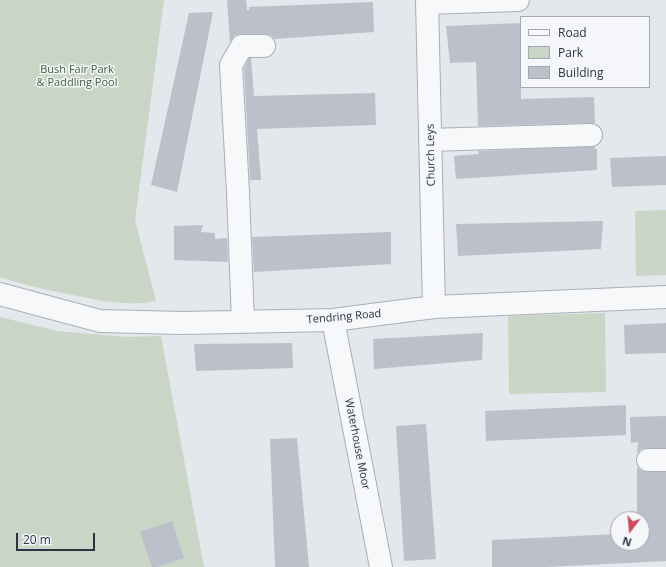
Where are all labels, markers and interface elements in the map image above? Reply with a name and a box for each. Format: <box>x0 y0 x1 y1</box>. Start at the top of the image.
legend <box>520 16 650 88</box>
text: Road <box>558 24 587 41</box>
text: Park <box>558 44 583 61</box>
park label: Bush Fair Park & Paddling Pool <box>37 63 117 89</box>
text: Building <box>558 64 603 81</box>
street label: Church Leys <box>424 124 438 186</box>
street label: Tendring Road <box>306 307 382 327</box>
street label: Waterhouse Moor <box>342 397 372 491</box>
north arrow <box>610 511 650 551</box>
scale bar <box>18 525 97 551</box>
text: 20 m <box>23 531 51 548</box>
text: N <box>620 534 633 551</box>

